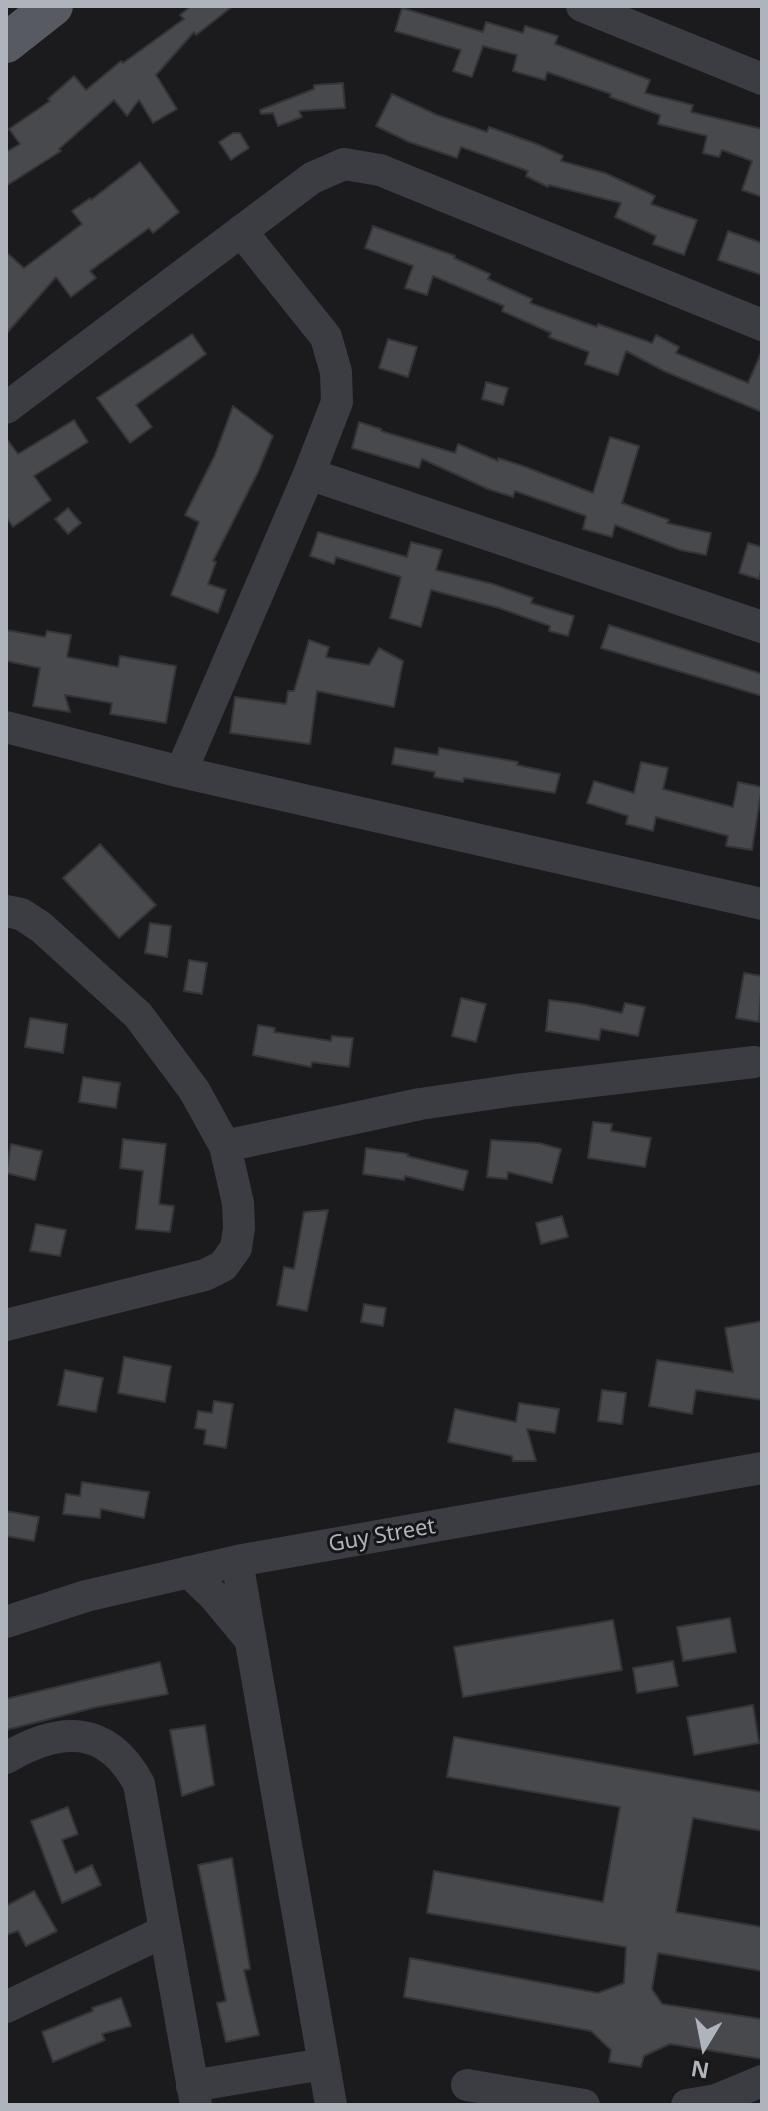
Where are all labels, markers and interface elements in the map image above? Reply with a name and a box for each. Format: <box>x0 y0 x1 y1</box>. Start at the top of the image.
street label: Guy Street <box>327 1514 437 1558</box>
north arrow <box>664 2007 744 2087</box>
text: N <box>688 2054 711 2087</box>

